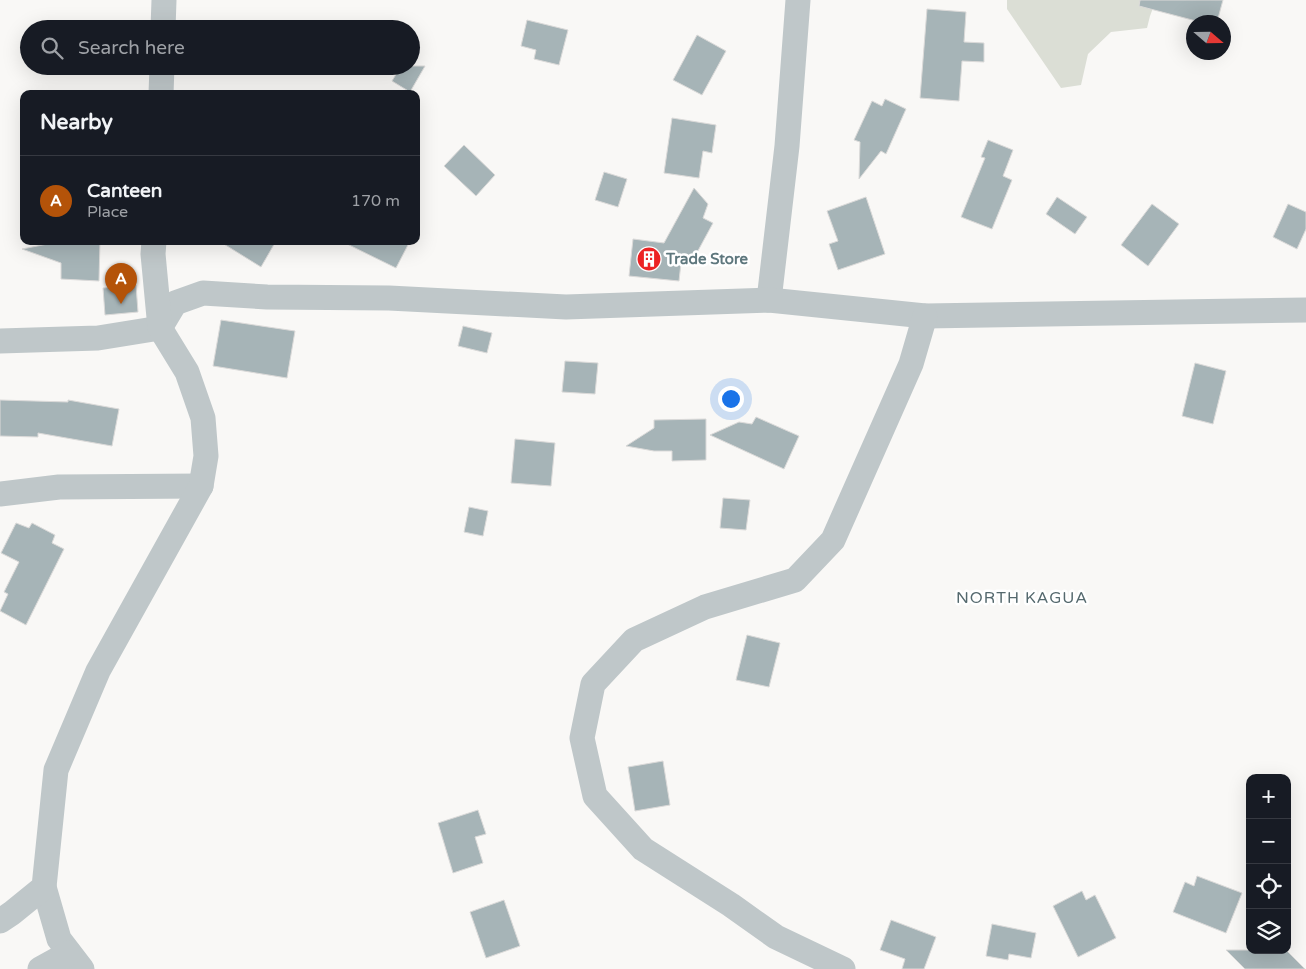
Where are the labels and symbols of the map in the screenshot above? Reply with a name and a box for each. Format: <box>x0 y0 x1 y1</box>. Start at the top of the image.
north arrow <box>1186 15 1231 60</box>
building icon: Trade Store <box>636 246 662 272</box>
place label: Trade Store <box>665 250 748 268</box>
pin: A <box>105 263 137 304</box>
your location <box>718 386 744 412</box>
district label: NORTH KAGUA <box>956 588 1088 608</box>

